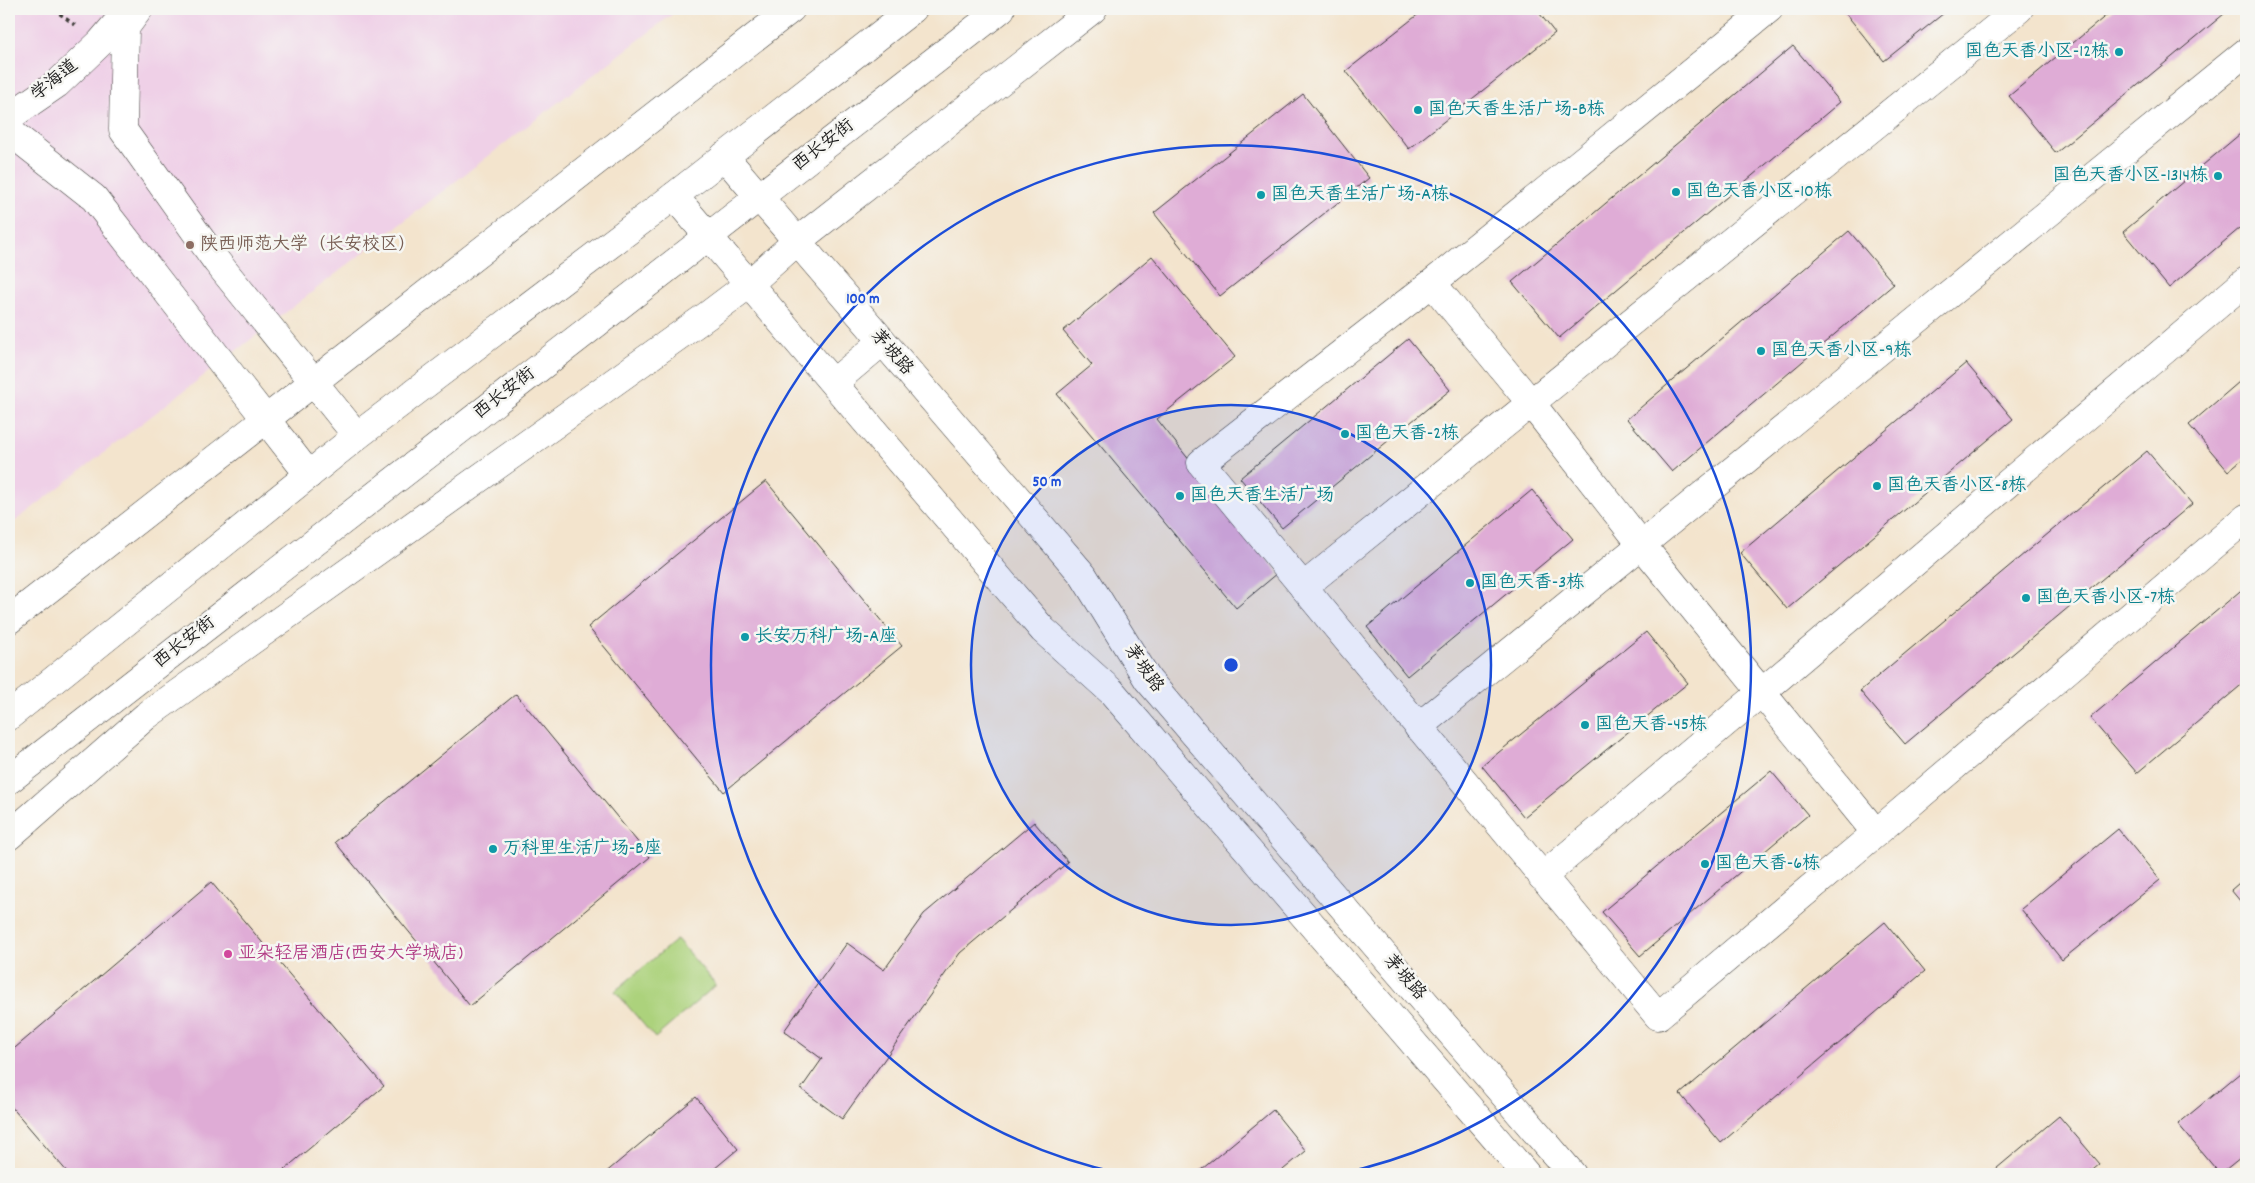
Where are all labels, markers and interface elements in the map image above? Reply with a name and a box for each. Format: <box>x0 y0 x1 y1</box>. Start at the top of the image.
place label: 国色天香小区-12栋 <box>1965 40 2109 65</box>
marker: 国色天香小区-12栋 <box>2113 46 2125 58</box>
street label: 学海道 <box>26 54 84 108</box>
place label: 国色天香生活广场-B栋 <box>1428 98 1605 123</box>
marker: 国色天香生活广场-B栋 <box>1412 104 1424 116</box>
street label: 西长安街 <box>788 114 860 178</box>
place label: 国色天香小区-1314栋 <box>2052 164 2208 189</box>
marker: 国色天香小区-1314栋 <box>2212 170 2224 182</box>
place label: 国色天香小区-10栋 <box>1686 180 1832 205</box>
place label: 国色天香生活广场-A栋 <box>1271 183 1449 208</box>
marker: 国色天香小区-10栋 <box>1670 186 1682 198</box>
marker: 国色天香生活广场-A栋 <box>1255 189 1267 201</box>
place label: 陕西师范大学（长安校区） <box>200 233 416 258</box>
marker: 陕西师范大学（长安校区） <box>184 239 196 251</box>
text: 100 m <box>846 289 880 311</box>
street label: 茅坡路 <box>864 324 918 382</box>
place label: 国色天香小区-9栋 <box>1771 339 1911 364</box>
marker: 国色天香小区-9栋 <box>1755 345 1767 357</box>
street label: 西长安街 <box>469 362 541 426</box>
place label: 国色天香-2栋 <box>1355 422 1459 447</box>
marker: 国色天香-2栋 <box>1339 428 1351 440</box>
text: 50 m <box>1033 472 1061 494</box>
place label: 国色天香小区-8栋 <box>1887 474 2026 499</box>
marker: 国色天香小区-8栋 <box>1871 480 1883 492</box>
place label: 国色天香生活广场 <box>1190 484 1334 509</box>
marker: 国色天香生活广场 <box>1174 490 1186 502</box>
place label: 国色天香-3栋 <box>1480 571 1584 596</box>
marker: 国色天香-3栋 <box>1464 577 1476 589</box>
place label: 国色天香小区-7栋 <box>2036 586 2175 611</box>
marker: 国色天香小区-7栋 <box>2020 592 2032 604</box>
street label: 西长安街 <box>149 611 221 675</box>
place label: 长安万科广场-A座 <box>755 625 897 650</box>
marker: 长安万科广场-A座 <box>739 631 751 643</box>
street label: 茅坡路 <box>1117 640 1169 698</box>
centre of rings <box>1222 656 1240 674</box>
place label: 国色天香-45栋 <box>1595 713 1707 738</box>
marker: 国色天香-45栋 <box>1579 719 1591 731</box>
place label: 万科里生活广场-B座 <box>503 837 662 862</box>
marker: 万科里生活广场-B座 <box>487 843 499 855</box>
place label: 国色天香-6栋 <box>1715 852 1820 877</box>
marker: 国色天香-6栋 <box>1699 858 1711 870</box>
place label: 亚朵轻居酒店(西安大学城店) <box>238 942 463 967</box>
marker: 亚朵轻居酒店(西安大学城店) <box>222 948 234 960</box>
street label: 茅坡路 <box>1377 949 1431 1007</box>

